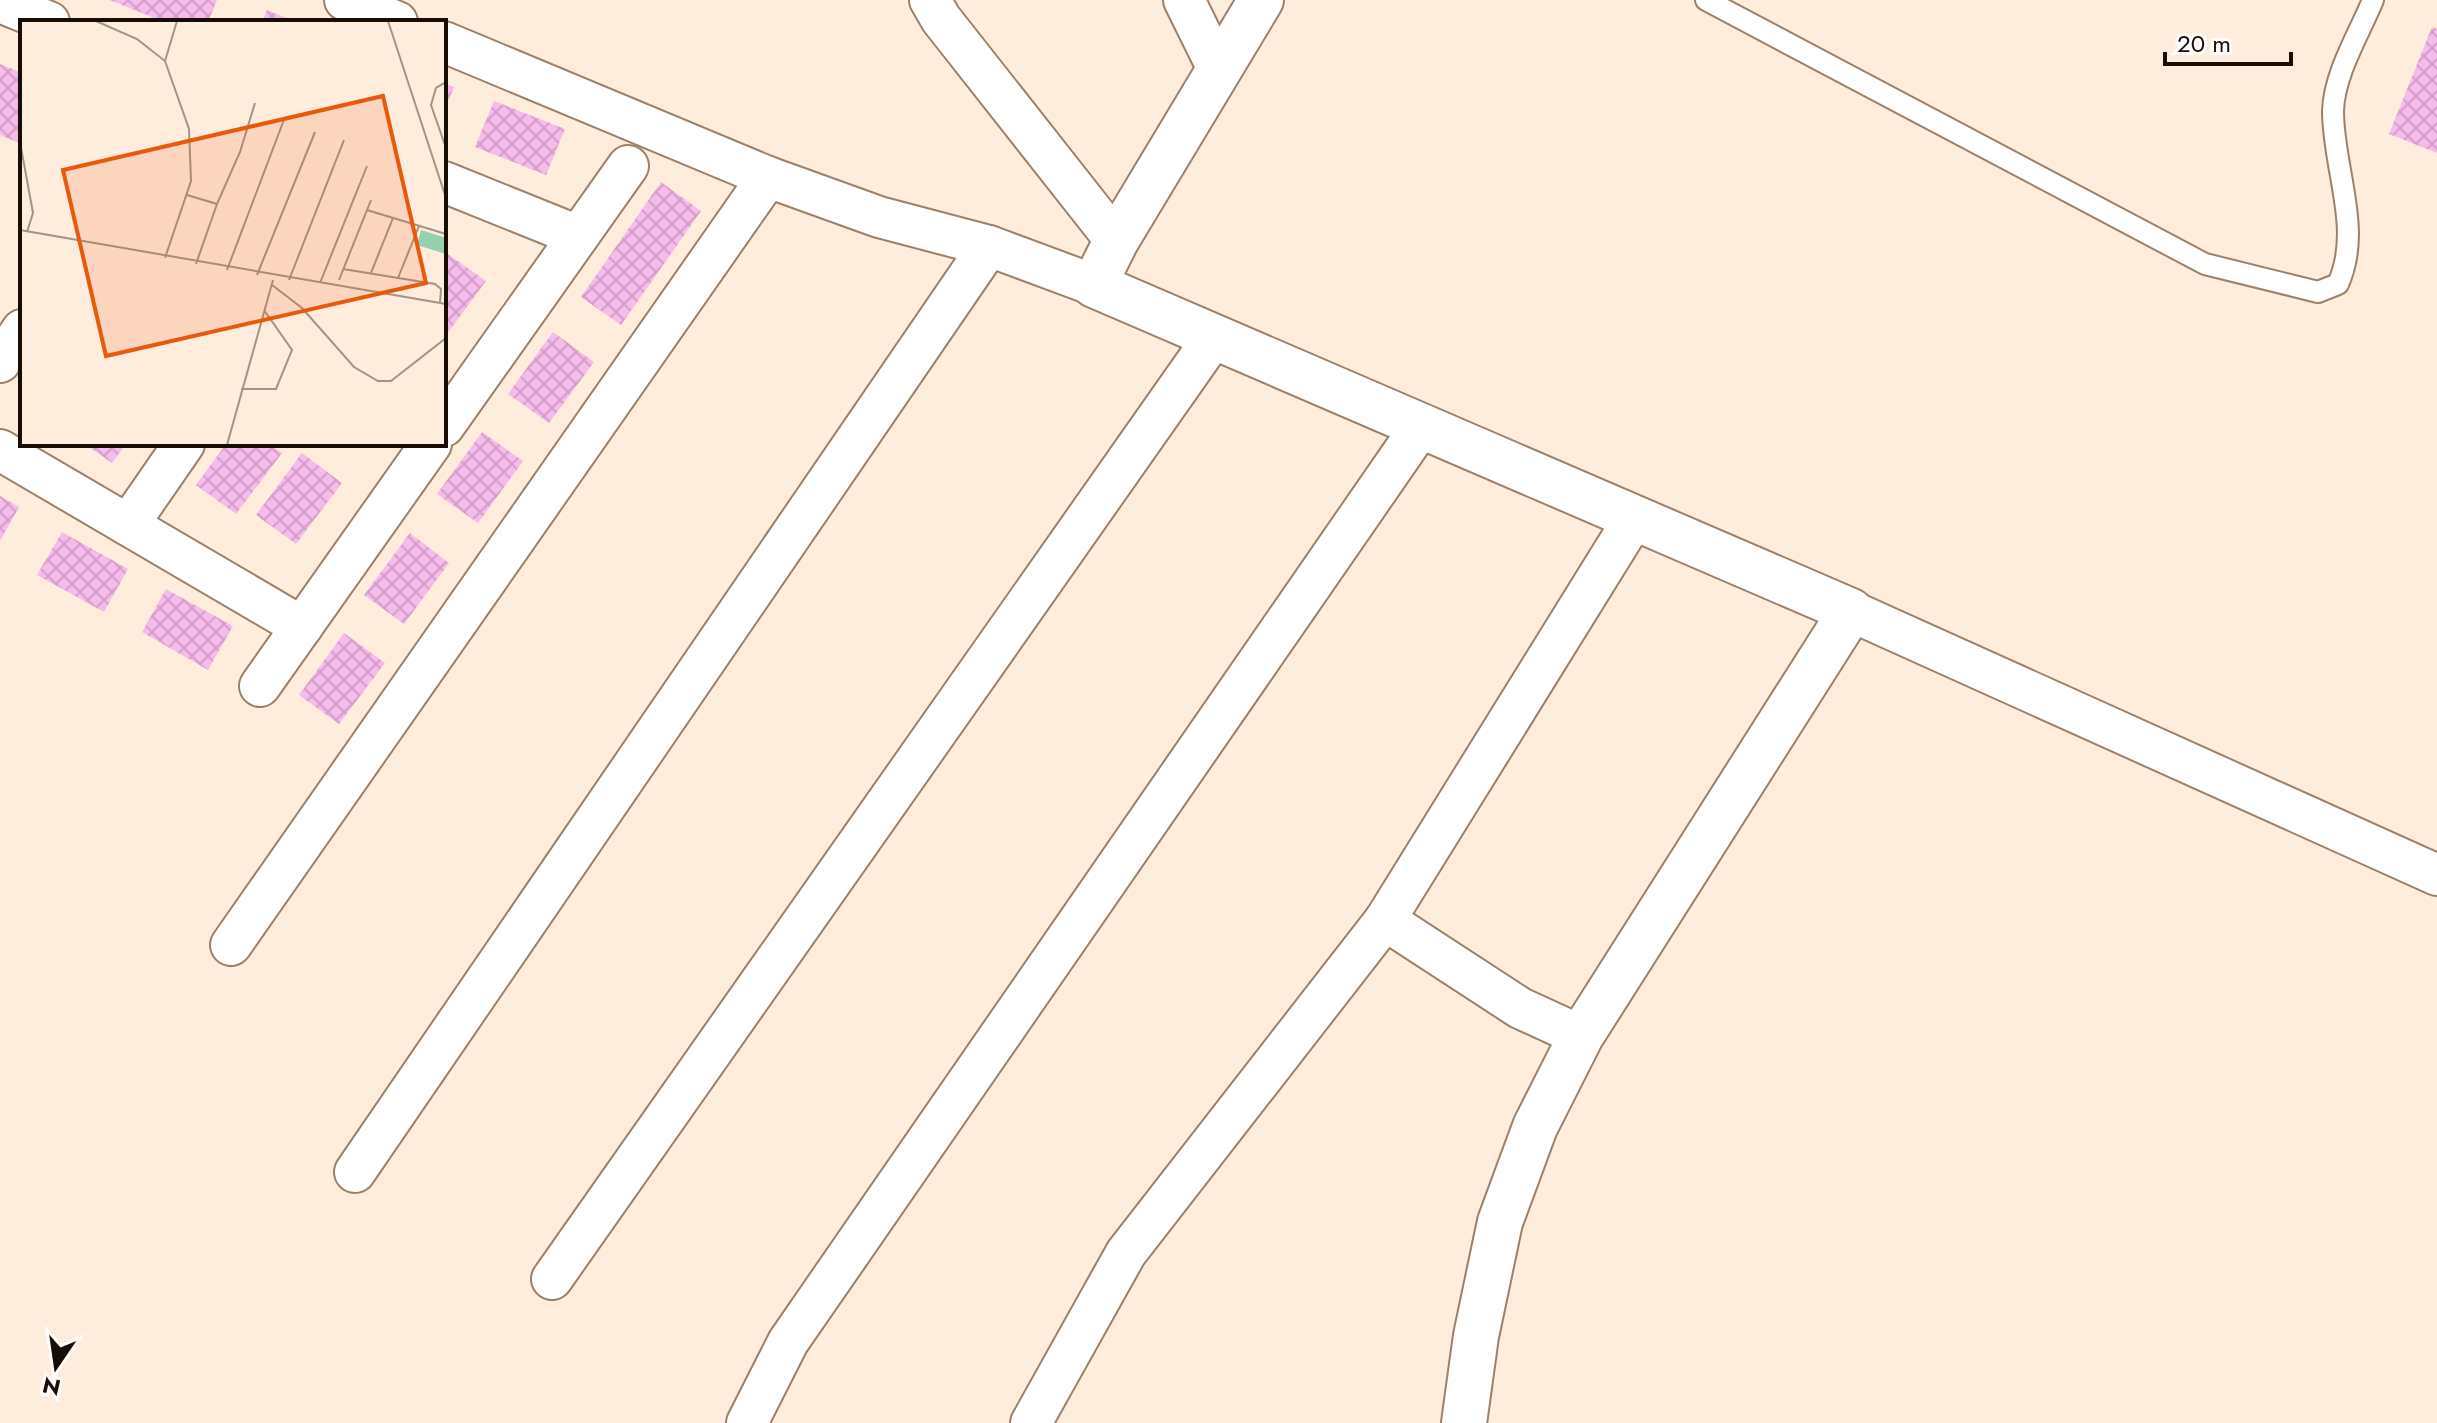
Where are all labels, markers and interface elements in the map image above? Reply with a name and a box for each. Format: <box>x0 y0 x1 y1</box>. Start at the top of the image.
scale bar <box>2165 16 2291 66</box>
inset map <box>20 20 446 446</box>
text: 20 m <box>2177 26 2231 61</box>
north arrow <box>16 1327 96 1407</box>
text: N <box>39 1369 64 1404</box>

